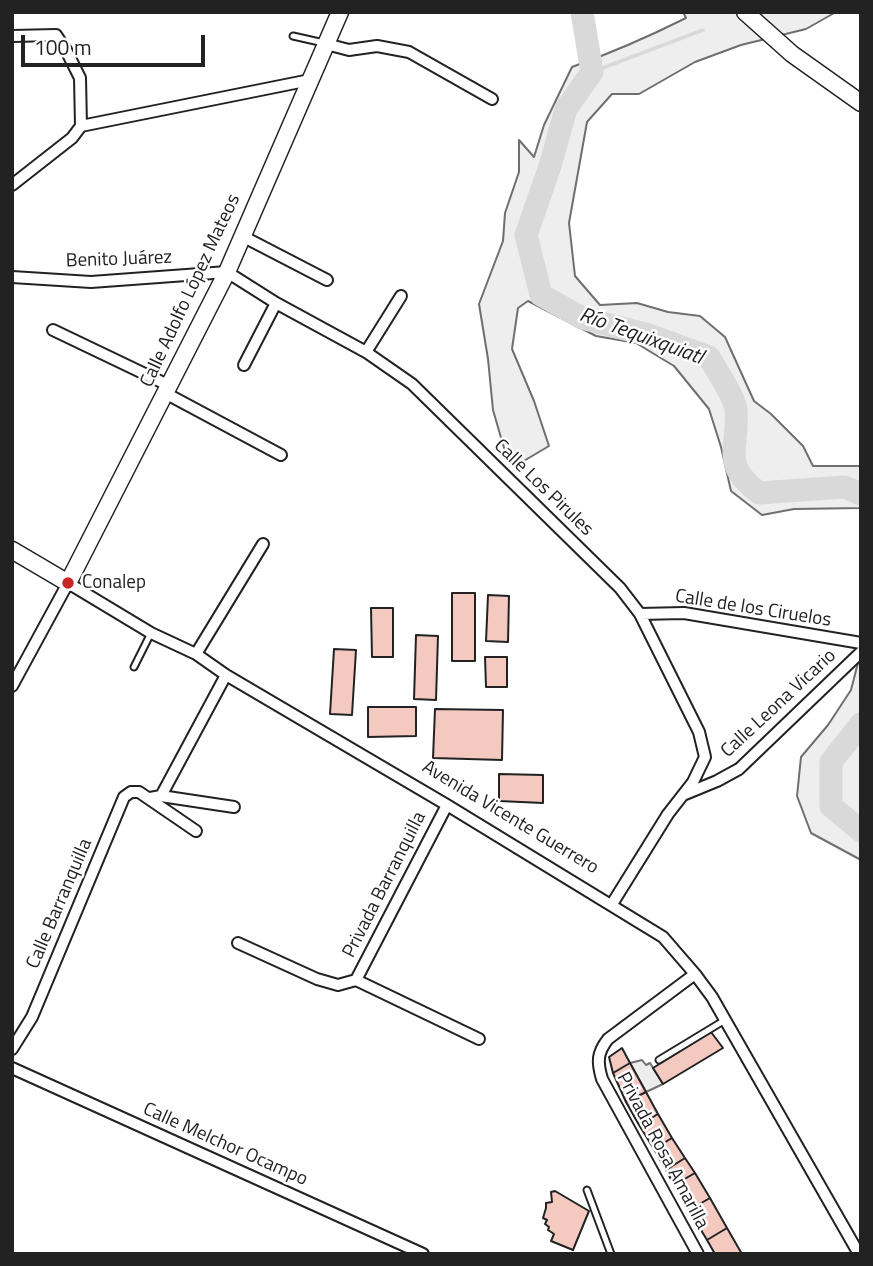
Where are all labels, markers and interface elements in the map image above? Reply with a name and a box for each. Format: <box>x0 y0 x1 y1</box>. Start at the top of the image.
scale bar <box>24 21 208 65</box>
text: 100 m <box>34 31 91 63</box>
street label: Calle Adolfo López Mateos <box>136 191 246 391</box>
street label: Benito Juárez <box>66 247 172 273</box>
water label: Río Tequixquiatl <box>576 303 706 371</box>
street label: Calle Los Pirules <box>489 435 597 541</box>
place label: Conalep <box>82 572 146 594</box>
marker: Conalep <box>60 575 76 591</box>
street label: Calle de los Ciruelos <box>673 585 833 633</box>
street label: Calle Leona Vicario <box>717 645 841 763</box>
street label: Avenida Vicente Guerrero <box>418 756 602 880</box>
street label: Privada Barranquilla <box>338 808 432 962</box>
street label: Calle Barranquilla <box>22 836 98 972</box>
street label: Privada Rosa Amarilla <box>611 1069 713 1233</box>
street label: Calle Melchor Ocampo <box>139 1098 311 1192</box>

